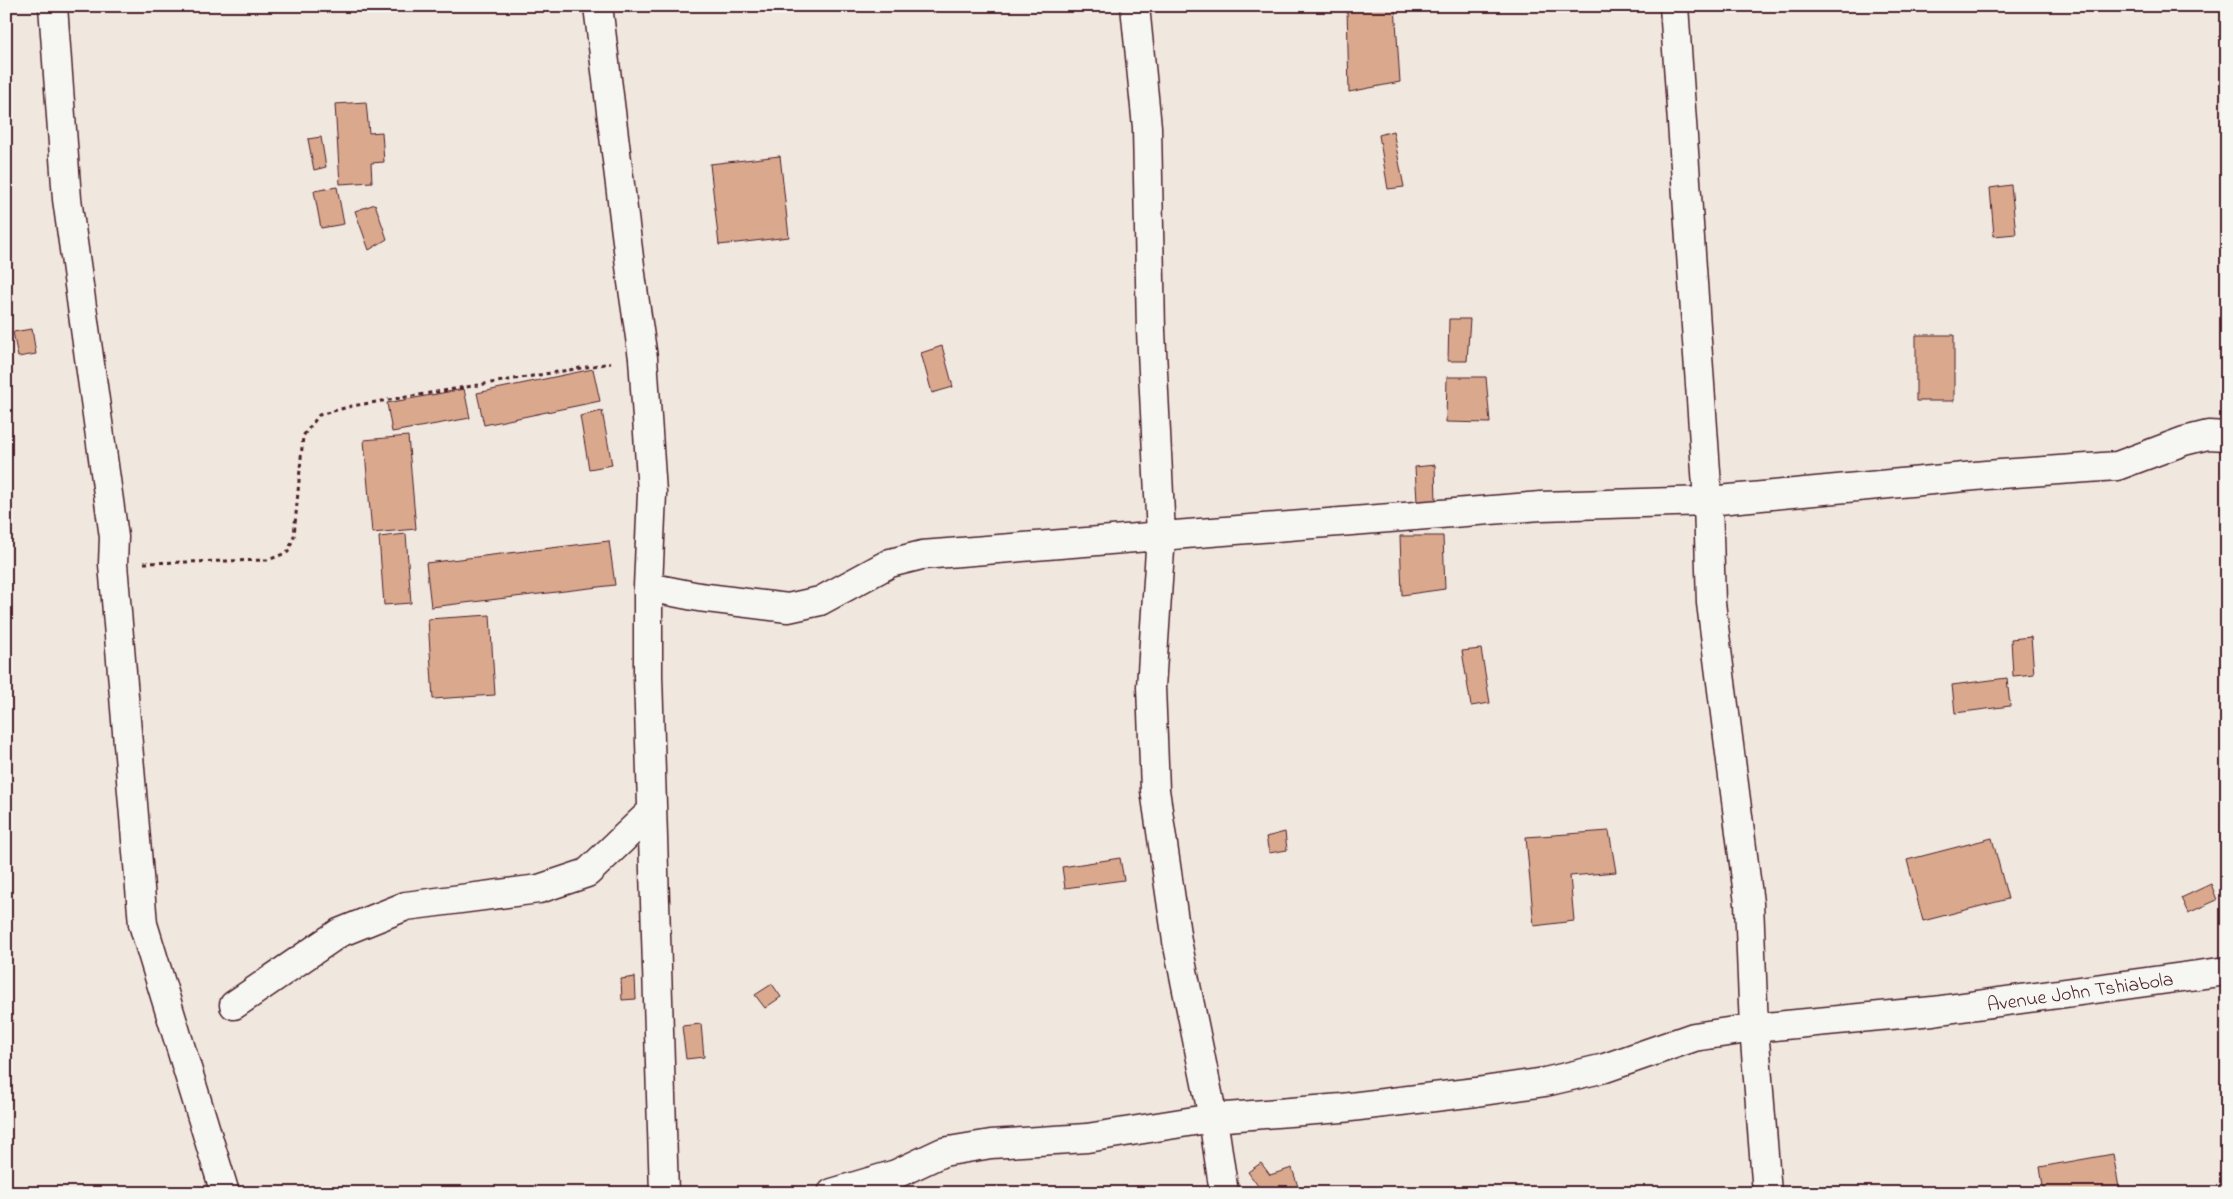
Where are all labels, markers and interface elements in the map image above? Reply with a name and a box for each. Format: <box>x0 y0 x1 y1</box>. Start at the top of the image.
street label: Avenue John Tshiabola <box>1985 966 2175 1021</box>

